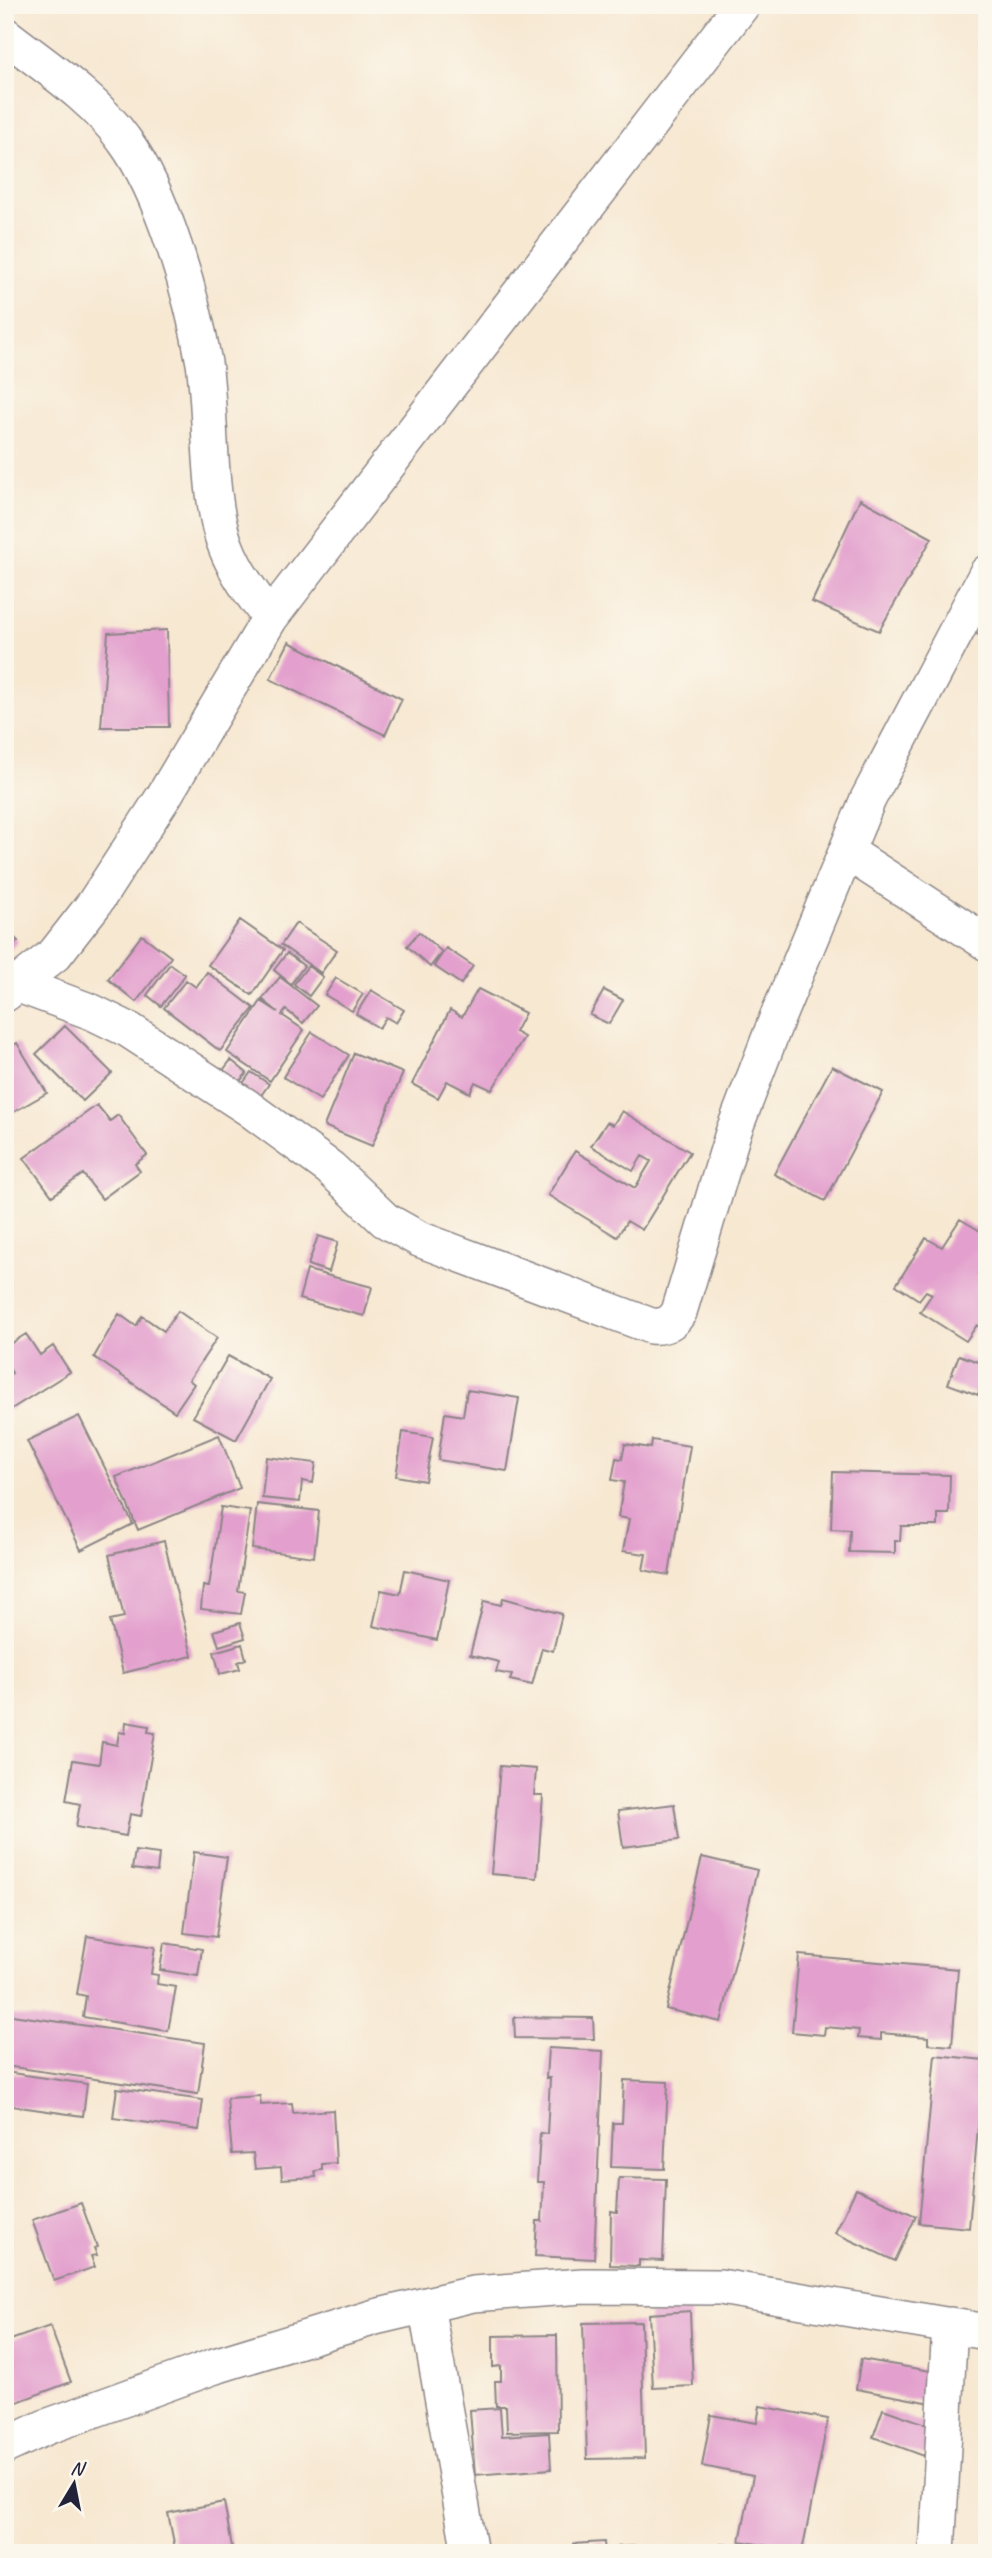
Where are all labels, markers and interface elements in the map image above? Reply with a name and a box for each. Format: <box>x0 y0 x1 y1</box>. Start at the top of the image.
north arrow <box>38 2450 108 2520</box>
text: N <box>69 2455 88 2482</box>

